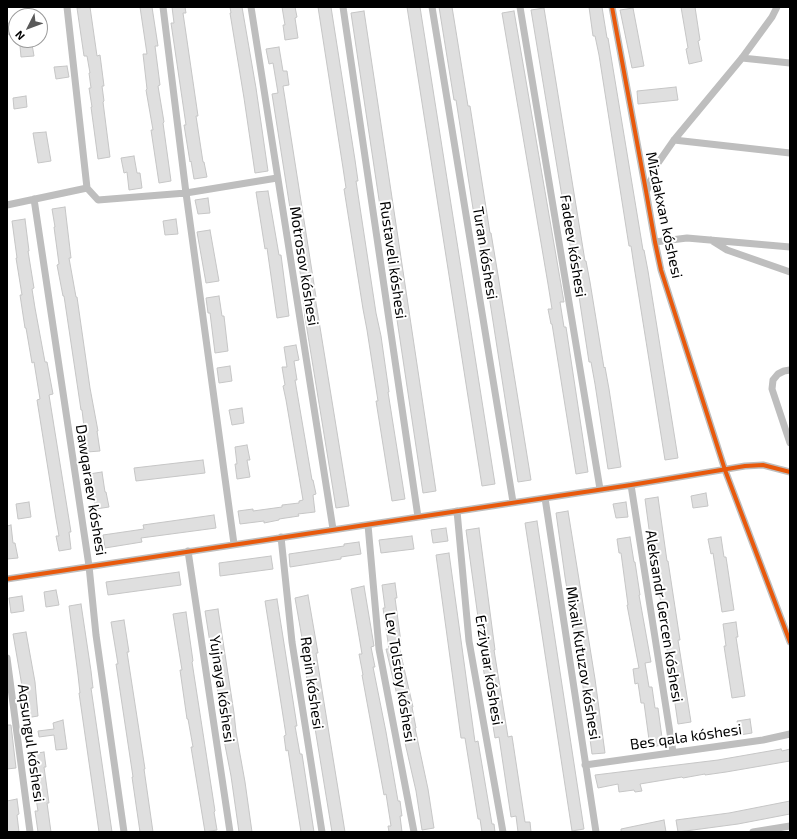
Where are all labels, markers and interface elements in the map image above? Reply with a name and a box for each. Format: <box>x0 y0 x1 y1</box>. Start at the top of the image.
north arrow <box>8 8 48 48</box>
text: N <box>12 28 27 43</box>
street label: Mizdakxan kóshesi <box>642 150 686 280</box>
street label: Fadeev kóshesi <box>556 193 590 299</box>
street label: Rustaveli kóshesi <box>376 200 410 320</box>
street label: Motrosov kóshesi <box>286 205 322 327</box>
street label: Turan kóshesi <box>469 205 501 301</box>
street label: Dawqaraev kóshesi <box>72 423 110 557</box>
street label: Aleksandr Gercen kóshesi <box>641 529 687 703</box>
street label: Mixail Kutuzov kóshesi <box>562 585 604 741</box>
street label: Lev Tolstoy kóshesi <box>381 611 419 743</box>
street label: Erziyuar kóshesi <box>471 614 507 726</box>
street label: Yujnaya kóshesi <box>206 634 238 744</box>
street label: Repin kóshesi <box>297 636 327 730</box>
street label: Aqsungul kóshesi <box>14 683 48 803</box>
street label: Bes qala kóshesi <box>629 720 743 754</box>

